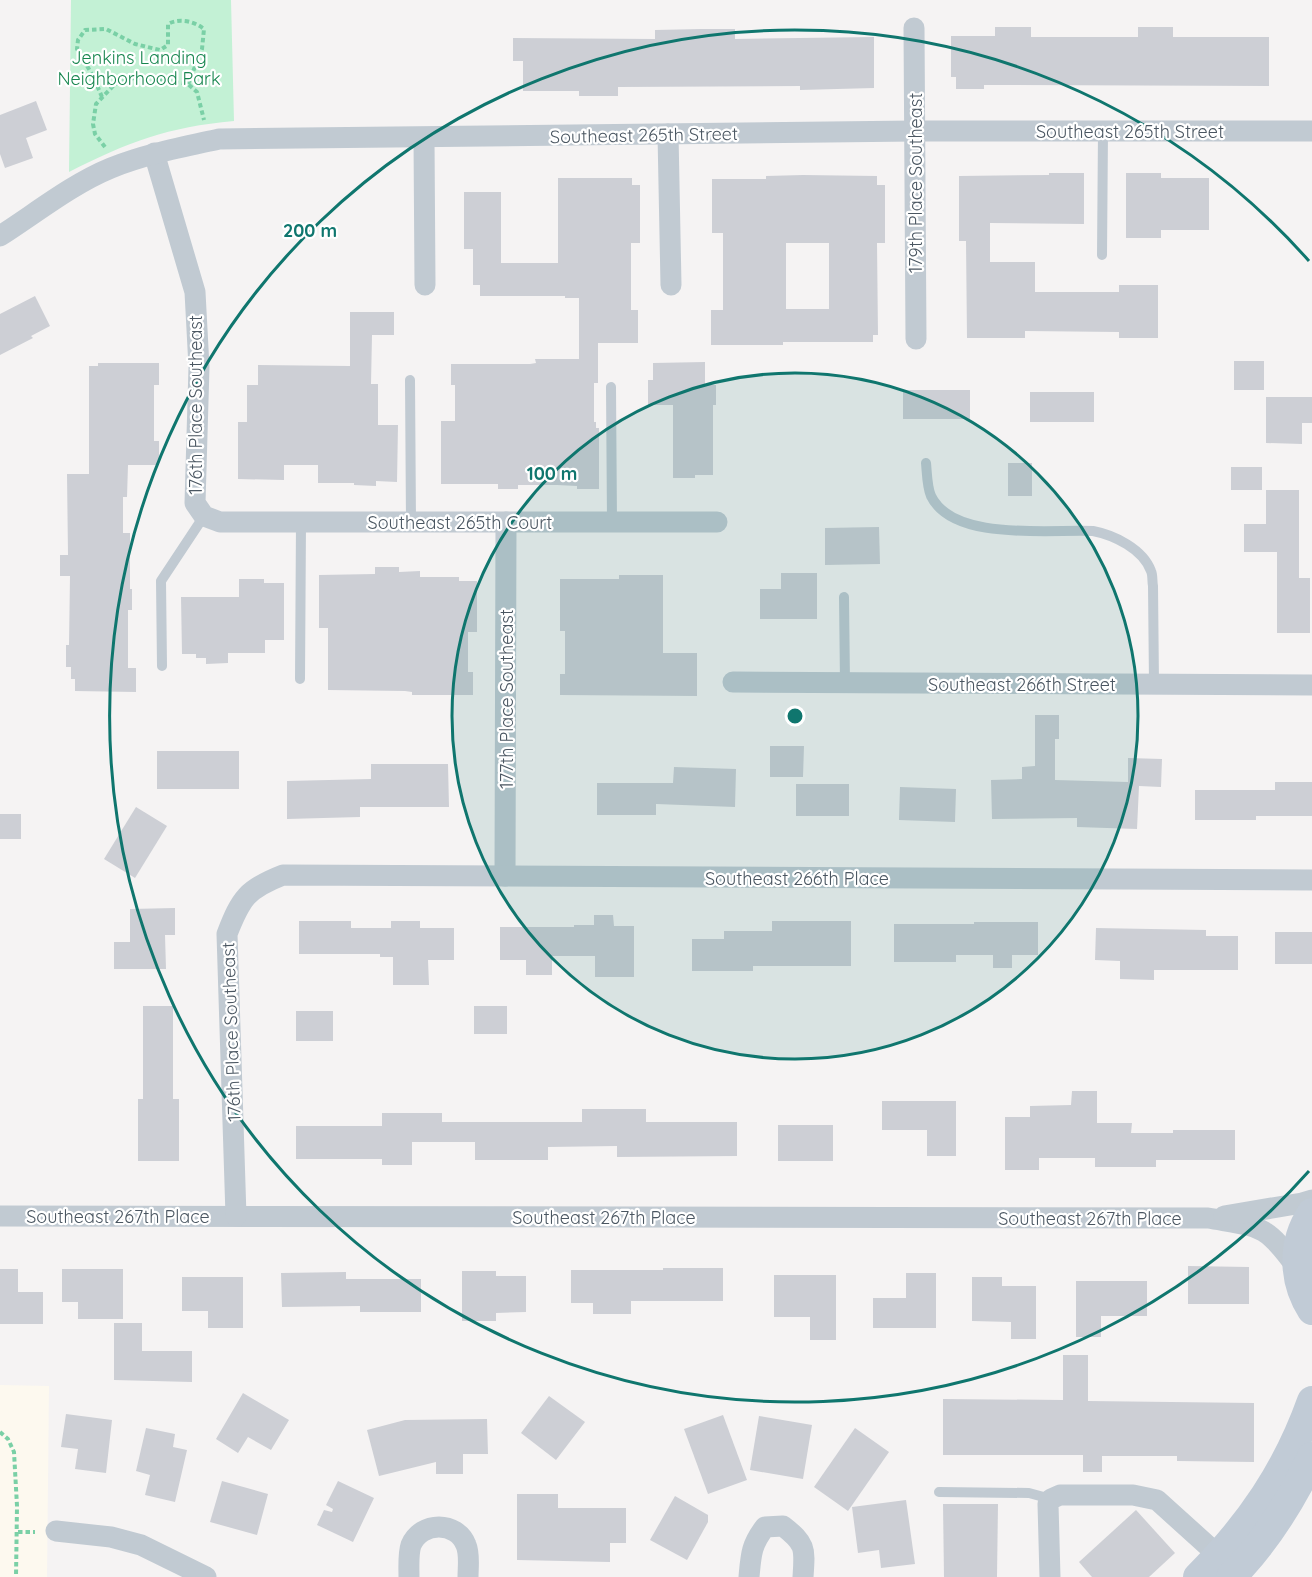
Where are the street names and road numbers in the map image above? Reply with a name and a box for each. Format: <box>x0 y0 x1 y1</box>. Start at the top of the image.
street label: 179th Place Southeast <box>904 93 927 273</box>
street label: Southeast 265th Street <box>1036 120 1224 143</box>
street label: Southeast 265th Street <box>550 122 738 148</box>
street label: 176th Place Southeast <box>184 315 207 495</box>
street label: Southeast 265th Court <box>368 511 552 534</box>
street label: 177th Place Southeast <box>495 609 518 789</box>
street label: Southeast 266th Street <box>928 673 1116 696</box>
street label: Southeast 266th Place <box>705 867 889 890</box>
street label: 176th Place Southeast <box>216 942 246 1122</box>
street label: Southeast 267th Place <box>26 1205 210 1228</box>
street label: Southeast 267th Place <box>512 1206 696 1229</box>
street label: Southeast 267th Place <box>998 1207 1182 1230</box>

